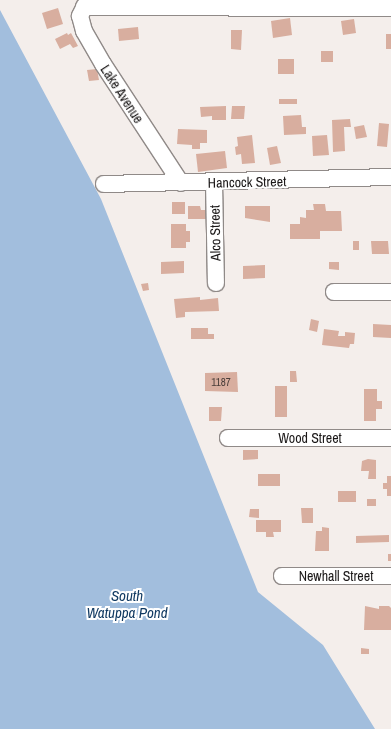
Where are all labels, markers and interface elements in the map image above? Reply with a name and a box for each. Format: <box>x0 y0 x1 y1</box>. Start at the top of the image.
street label: Lake Avenue <box>97 61 147 127</box>
street label: Hancock Street <box>208 173 286 191</box>
street label: Alco Street <box>206 205 224 261</box>
house number: 1187 <box>211 375 231 389</box>
street label: Wood Street <box>278 430 342 446</box>
street label: Newhall Street <box>299 568 373 584</box>
water label: South Watuppa Pond <box>86 586 168 621</box>

